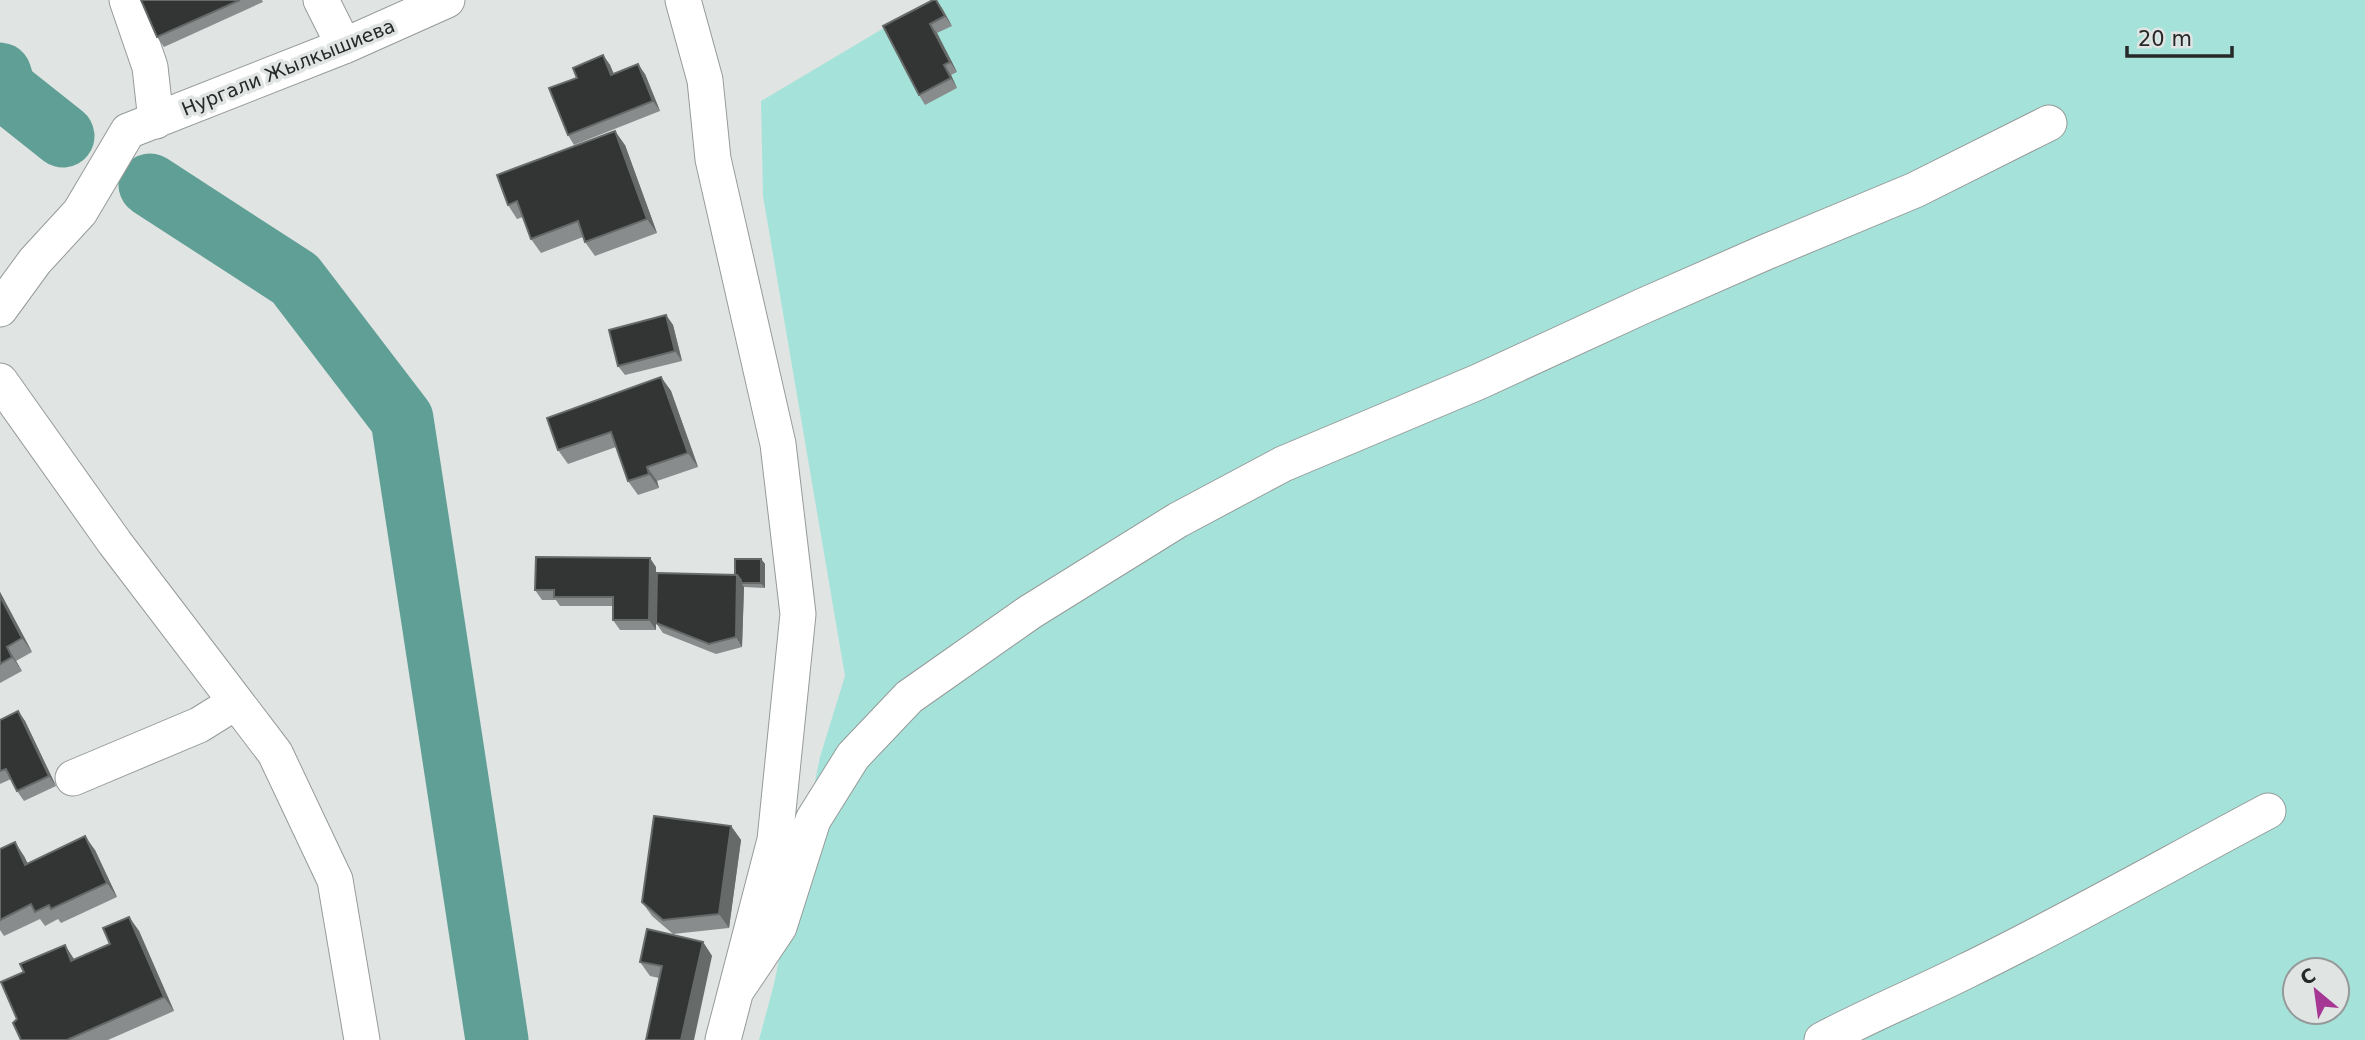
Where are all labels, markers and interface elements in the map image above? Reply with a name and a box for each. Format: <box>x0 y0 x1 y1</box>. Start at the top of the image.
street label: Нургали Жылкышиева <box>178 14 398 120</box>
scale bar <box>2127 14 2232 58</box>
text: 20 m <box>2138 27 2192 51</box>
north arrow <box>2281 956 2351 1026</box>
text: С <box>2296 963 2319 989</box>

